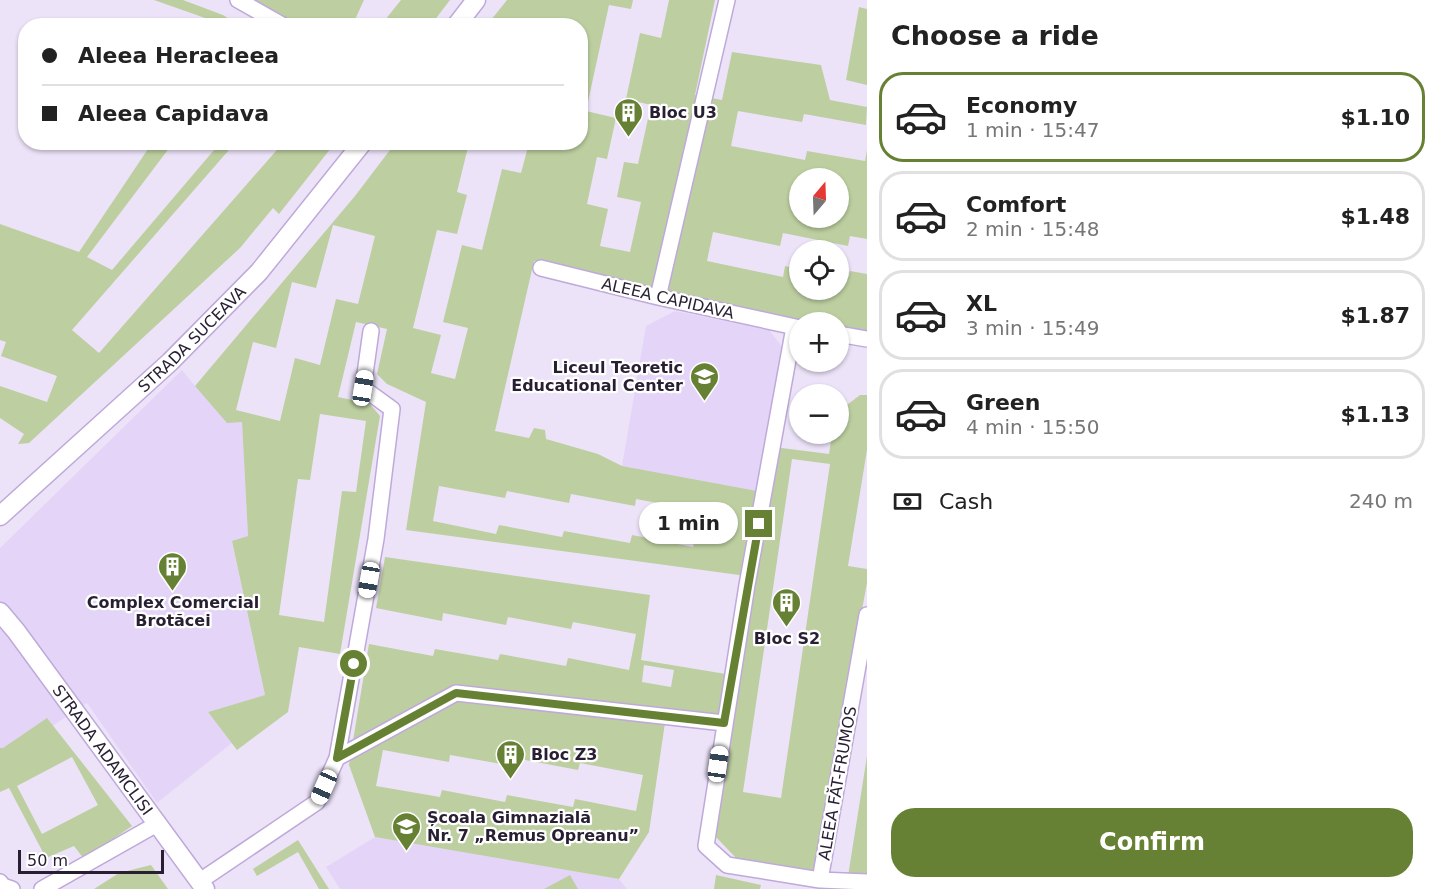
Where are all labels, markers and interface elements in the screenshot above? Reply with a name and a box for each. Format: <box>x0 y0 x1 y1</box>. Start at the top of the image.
text: Choose a ride <box>891 20 1099 51</box>
text: Aleea Heracleea <box>78 43 279 68</box>
icon: car <box>894 90 948 144</box>
text: Economy <box>966 93 1077 118</box>
building icon: Bloc U3 <box>612 96 644 138</box>
text: Aleea Capidava <box>78 101 269 126</box>
place label: Bloc U3 <box>649 103 717 122</box>
text: $1.10 <box>1340 105 1410 130</box>
text: 1 min · 15:47 <box>966 118 1100 142</box>
north arrow <box>789 168 849 228</box>
map controls <box>789 168 849 444</box>
icon: car <box>894 189 948 243</box>
text: Comfort <box>966 192 1066 217</box>
text: $1.48 <box>1340 204 1410 229</box>
text: 2 min · 15:48 <box>966 217 1100 241</box>
button: locate <box>789 240 849 300</box>
street label: ALEEA CAPIDAVA <box>600 274 736 323</box>
street label: STRADA SUCEAVA <box>134 282 250 396</box>
icon: car <box>894 288 948 342</box>
text: XL <box>966 291 997 316</box>
text: $1.87 <box>1340 303 1410 328</box>
button: + <box>789 312 849 372</box>
text: 3 min · 15:49 <box>966 316 1100 340</box>
place label: Liceul Teoretic Educational Center <box>511 358 683 395</box>
school or university icon: Liceul Teoretic Educational Center <box>688 360 720 402</box>
car <box>351 369 375 407</box>
button: − <box>789 384 849 444</box>
icon: car <box>894 387 948 441</box>
text: Green <box>966 390 1040 415</box>
text: $1.13 <box>1340 402 1410 427</box>
text: 4 min · 15:50 <box>966 415 1100 439</box>
icon: cash <box>891 485 924 518</box>
text: Cash <box>939 489 993 514</box>
text: 240 m <box>1349 489 1413 513</box>
callout: 1 min <box>639 503 738 545</box>
route end <box>745 510 772 537</box>
text: 1 min <box>657 511 720 535</box>
building icon: Complex Comercial Brotăcei <box>157 550 189 592</box>
car <box>357 561 381 599</box>
building icon: Bloc S2 <box>771 586 803 628</box>
place label: Complex Comercial Brotăcei <box>87 593 259 630</box>
place label: Bloc S2 <box>754 629 820 648</box>
route start <box>340 650 367 677</box>
street label: STRADA ADAMCLISI <box>49 681 157 819</box>
street label: ALEEA FĂT-FRUMOS <box>815 705 860 862</box>
building icon: Bloc Z3 <box>494 738 526 780</box>
place label: Bloc Z3 <box>531 745 597 764</box>
car <box>707 745 729 783</box>
car <box>308 767 340 807</box>
place label: Școala Gimnazială Nr. 7 „Remus Opreanu” <box>427 808 639 845</box>
button: Confirm <box>891 808 1413 877</box>
school or university icon: Școala Gimnazială Nr. 7 „Remus Opreanu” <box>390 810 422 852</box>
scale bar <box>18 847 164 874</box>
text: 50 m <box>27 851 68 870</box>

